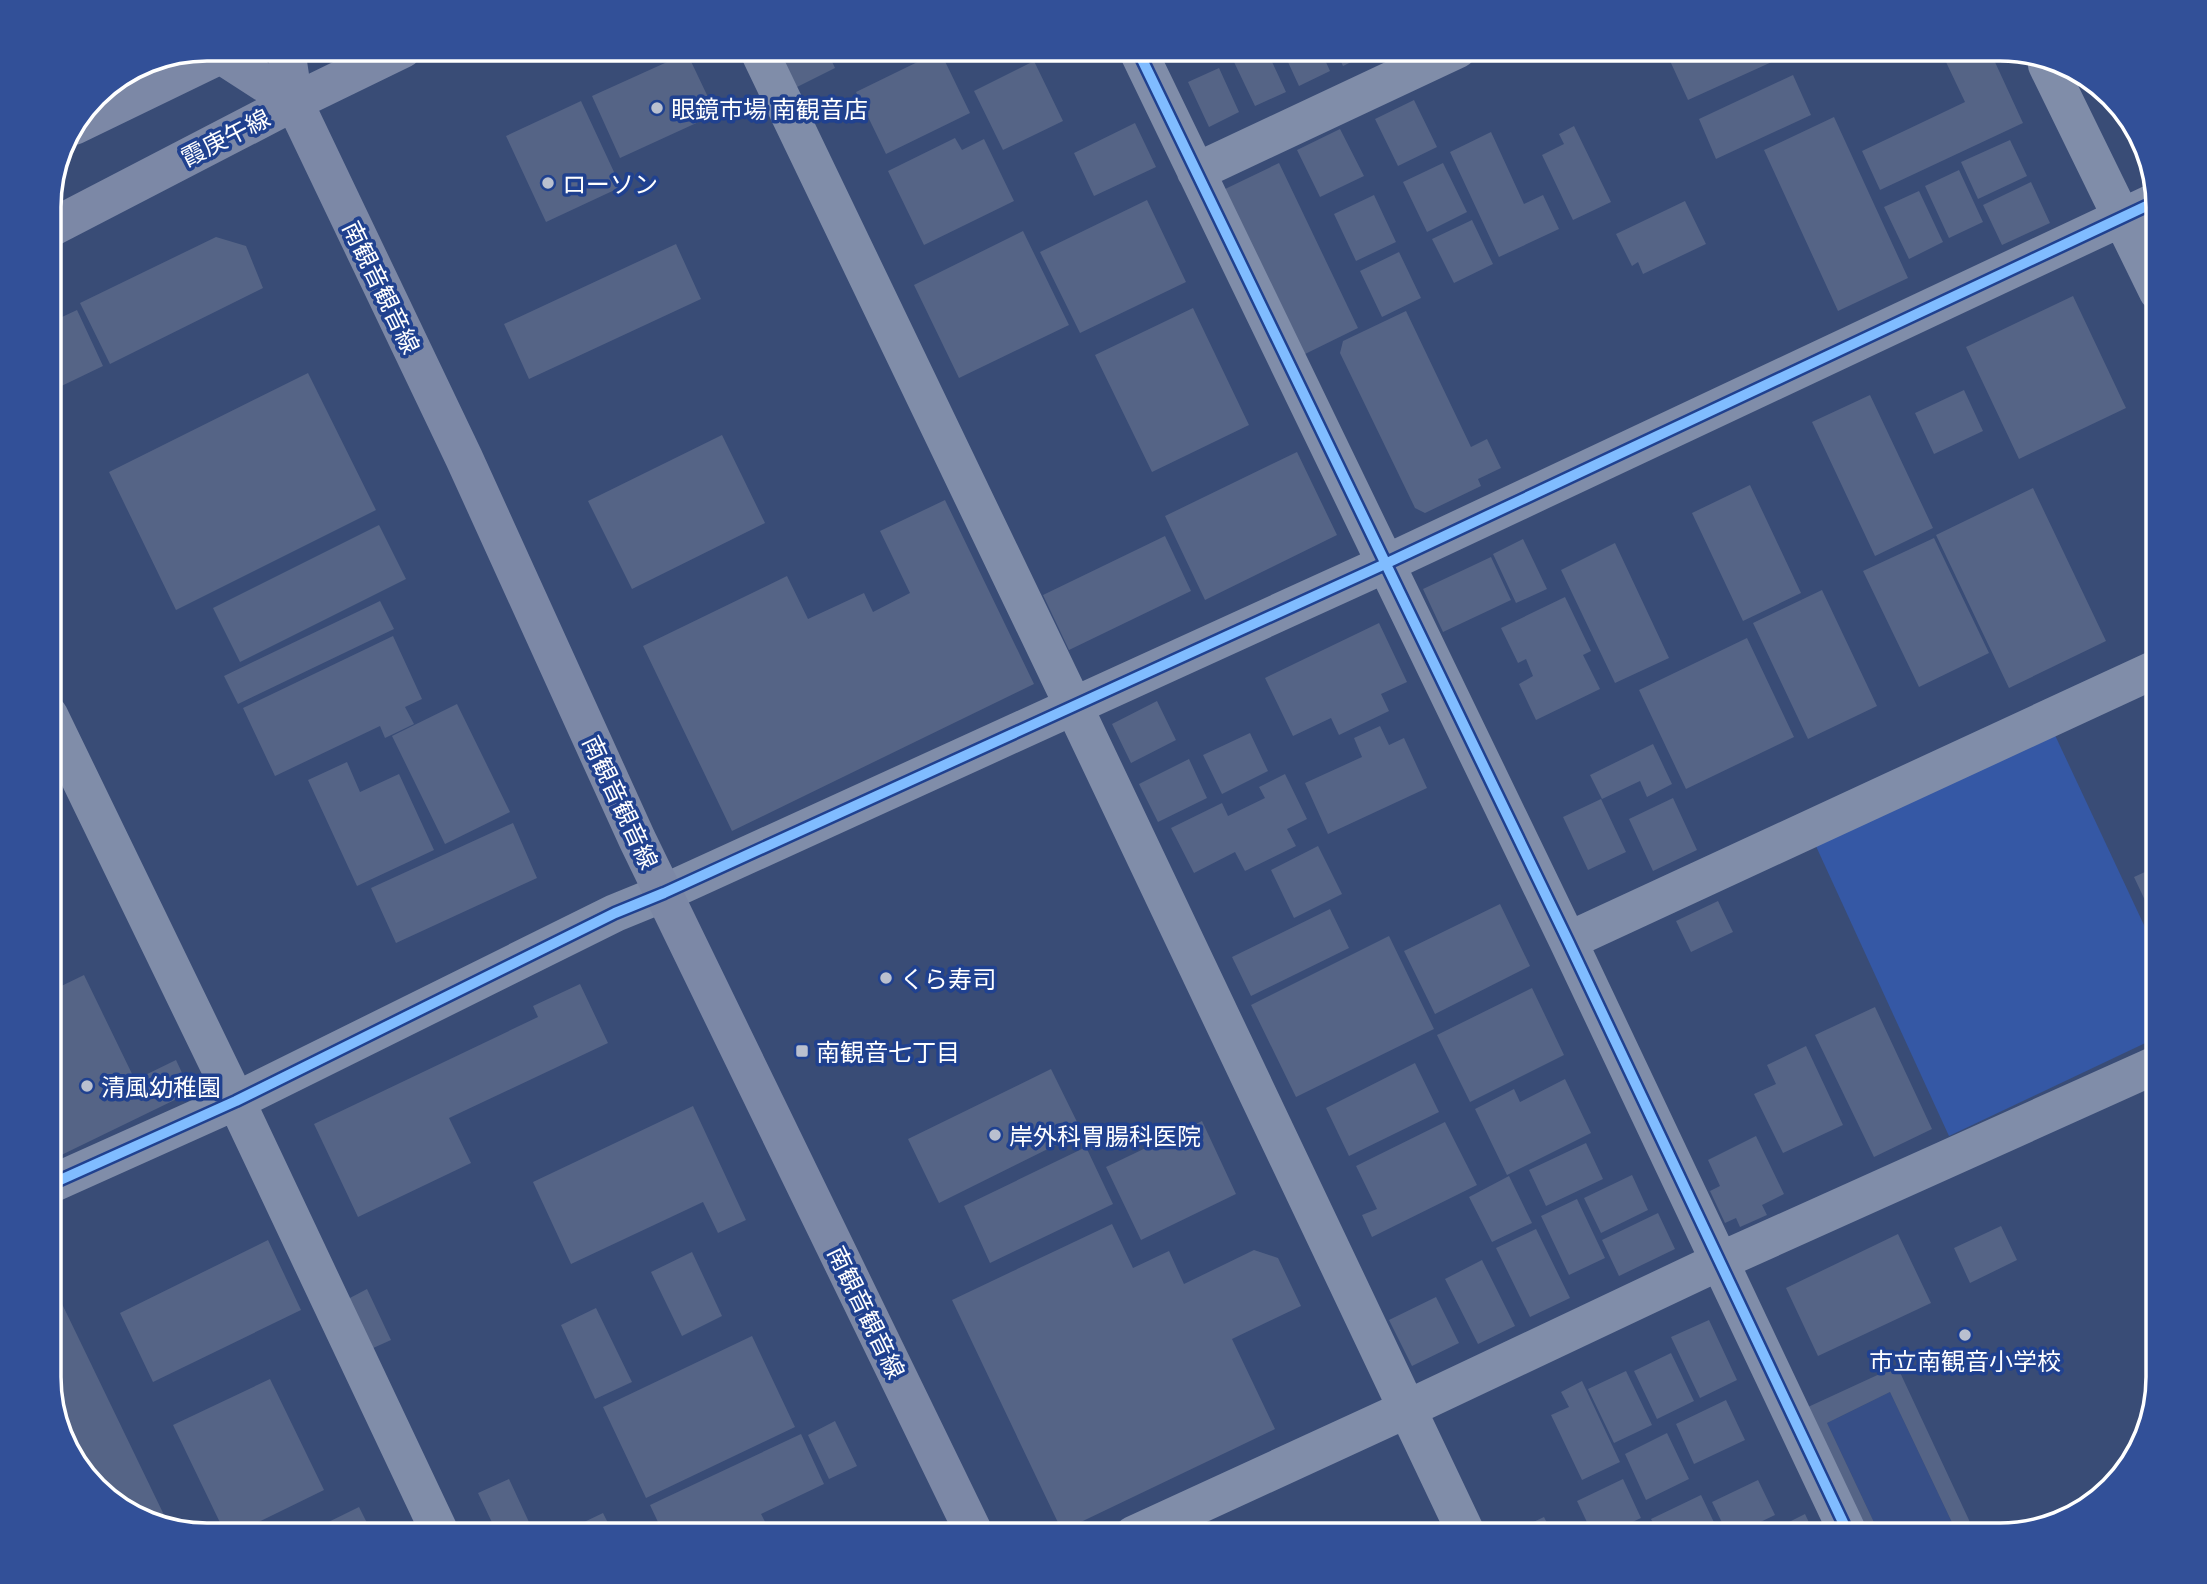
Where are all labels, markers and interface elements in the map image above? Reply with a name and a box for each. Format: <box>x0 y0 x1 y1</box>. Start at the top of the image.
place label: 眼鏡市場 南観音店 <box>671 92 868 125</box>
marker: 眼鏡市場 南観音店 <box>649 100 665 116</box>
street label: 霞庚午線 <box>175 101 275 173</box>
place label: ローソン <box>562 167 658 200</box>
marker: ローソン <box>540 175 556 191</box>
street label: 南観音観音線 <box>336 215 428 359</box>
street label: 南観音観音線 <box>576 730 666 874</box>
place label: くら寿司 <box>900 962 996 995</box>
marker: くら寿司 <box>878 970 894 986</box>
place label: 南観音七丁目 <box>816 1035 960 1068</box>
marker: 南観音七丁目 <box>794 1043 810 1059</box>
place label: 清風幼稚園 <box>101 1070 221 1103</box>
marker: 清風幼稚園 <box>79 1078 95 1094</box>
place label: 岸外科胃腸科医院 <box>1009 1119 1201 1152</box>
marker: 岸外科胃腸科医院 <box>987 1127 1003 1143</box>
street label: 南観音観音線 <box>821 1240 913 1384</box>
marker: 市立南観音小学校 <box>1957 1327 1973 1343</box>
place label: 市立南観音小学校 <box>1869 1344 2061 1377</box>

